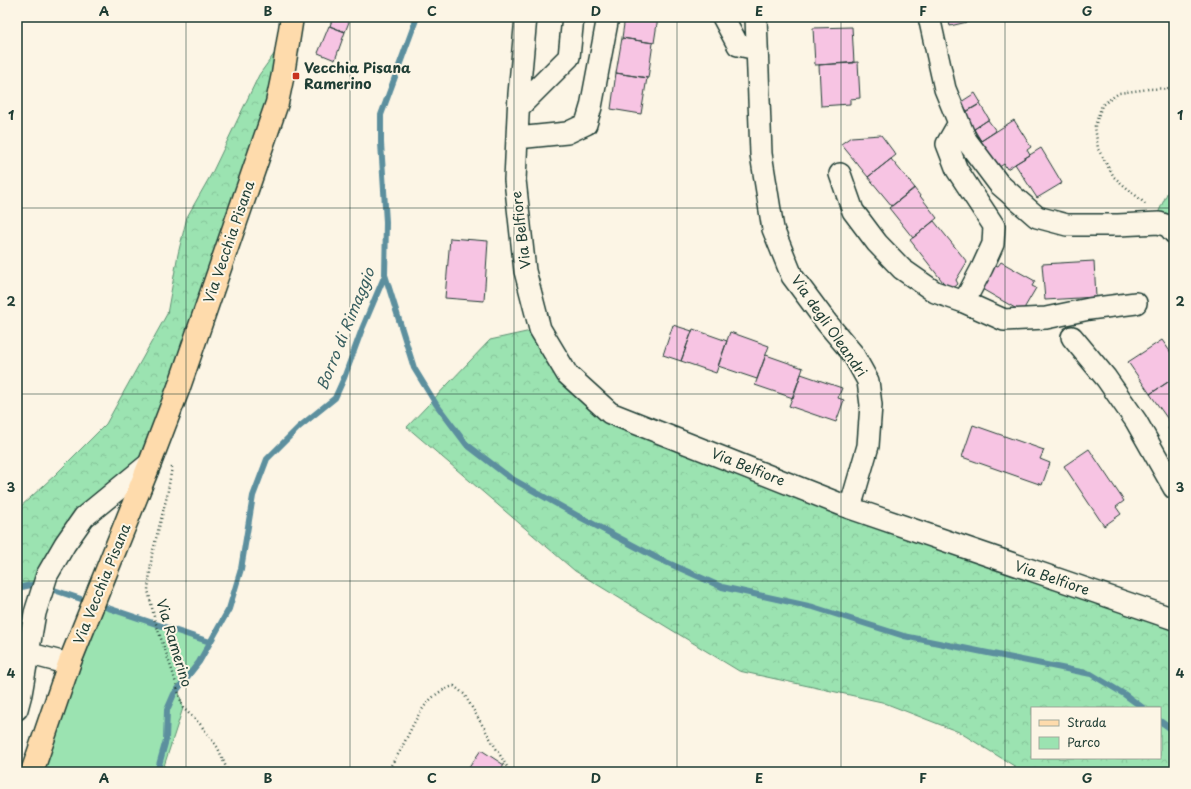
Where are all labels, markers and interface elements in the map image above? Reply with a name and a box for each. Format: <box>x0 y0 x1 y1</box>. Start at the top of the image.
text: A <box>99 1 109 20</box>
text: B <box>264 1 273 20</box>
text: C <box>427 1 437 20</box>
text: D <box>591 1 601 20</box>
text: E <box>755 1 763 20</box>
text: F <box>919 1 927 20</box>
text: G <box>1082 1 1092 20</box>
place label: Vecchia Pisana Ramerino <box>304 57 411 94</box>
marker: Vecchia Pisana Ramerino <box>291 71 301 81</box>
text: 1 <box>8 105 14 124</box>
text: 1 <box>1177 105 1183 124</box>
street label: Via Vecchia Pisana <box>198 178 259 306</box>
street label: Via Belfiore <box>505 190 536 270</box>
water label: Borro di Rimaggio <box>310 262 380 393</box>
street label: Via degli Oleandri <box>786 270 872 381</box>
text: 2 <box>6 291 16 310</box>
text: 2 <box>1175 291 1185 310</box>
street label: Via Belfiore <box>708 442 788 491</box>
text: 3 <box>7 477 16 496</box>
text: 3 <box>1176 477 1185 496</box>
street label: Via Vecchia Pisana <box>68 520 135 647</box>
street label: Via Belfiore <box>1012 555 1092 600</box>
street label: Via Ramerino <box>151 596 198 690</box>
text: 4 <box>7 663 16 682</box>
text: 4 <box>1176 663 1185 682</box>
legend <box>1031 707 1161 759</box>
text: Strada <box>1067 713 1107 731</box>
text: Parco <box>1067 733 1101 751</box>
text: A <box>99 768 109 787</box>
text: B <box>264 768 273 787</box>
text: C <box>427 768 437 787</box>
text: D <box>591 768 601 787</box>
text: E <box>755 768 763 787</box>
text: F <box>919 768 927 787</box>
text: G <box>1082 768 1092 787</box>

